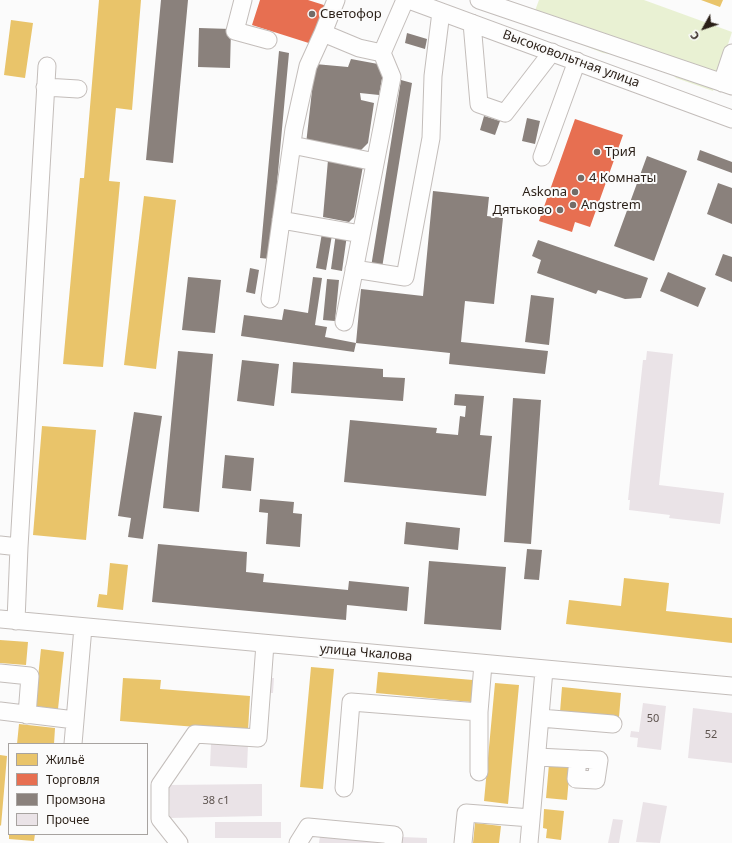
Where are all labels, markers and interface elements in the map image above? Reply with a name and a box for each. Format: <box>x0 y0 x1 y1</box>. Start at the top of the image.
place label: Светофор <box>320 6 382 22</box>
north arrow <box>684 8 724 48</box>
marker: Светофор <box>307 9 317 19</box>
street label: Высоковольтная улица <box>500 27 642 91</box>
text: С <box>686 28 702 44</box>
place label: ТриЯ <box>605 144 636 160</box>
marker: ТриЯ <box>592 147 602 157</box>
place label: 4 Комнаты <box>589 170 656 186</box>
marker: 4 Комнаты <box>576 173 586 183</box>
place label: Askona <box>522 184 567 200</box>
marker: Askona <box>570 187 580 197</box>
place label: Angstrem <box>581 197 641 213</box>
marker: Angstrem <box>568 200 578 210</box>
place label: Дятьково <box>492 202 552 218</box>
marker: Дятьково <box>555 205 565 215</box>
street label: улица Чкалова <box>319 641 413 665</box>
house number: 50 <box>647 712 659 726</box>
house number: 52 <box>705 728 717 742</box>
legend <box>8 743 148 835</box>
text: Жильё <box>46 751 85 768</box>
text: Торговля <box>46 771 100 788</box>
text: Промзона <box>46 791 105 808</box>
house number: 38 с1 <box>202 794 230 808</box>
text: Прочее <box>46 811 89 828</box>

